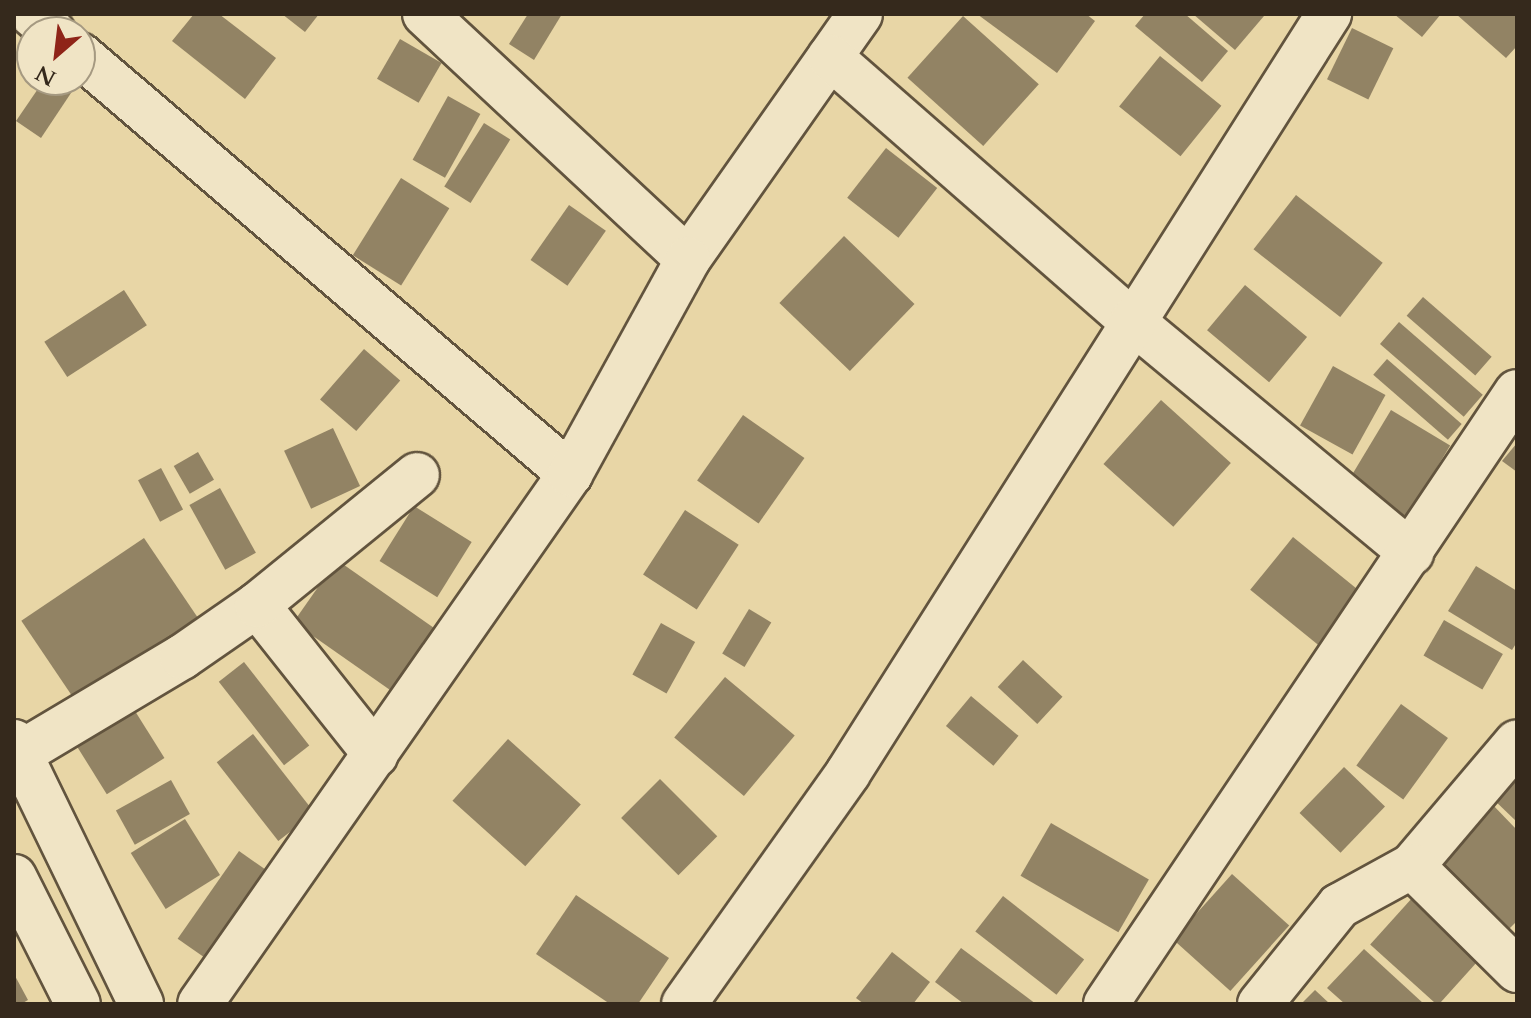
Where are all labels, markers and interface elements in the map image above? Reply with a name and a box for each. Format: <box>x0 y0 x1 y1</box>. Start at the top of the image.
north arrow <box>16 16 96 96</box>
text: N <box>30 58 61 93</box>

